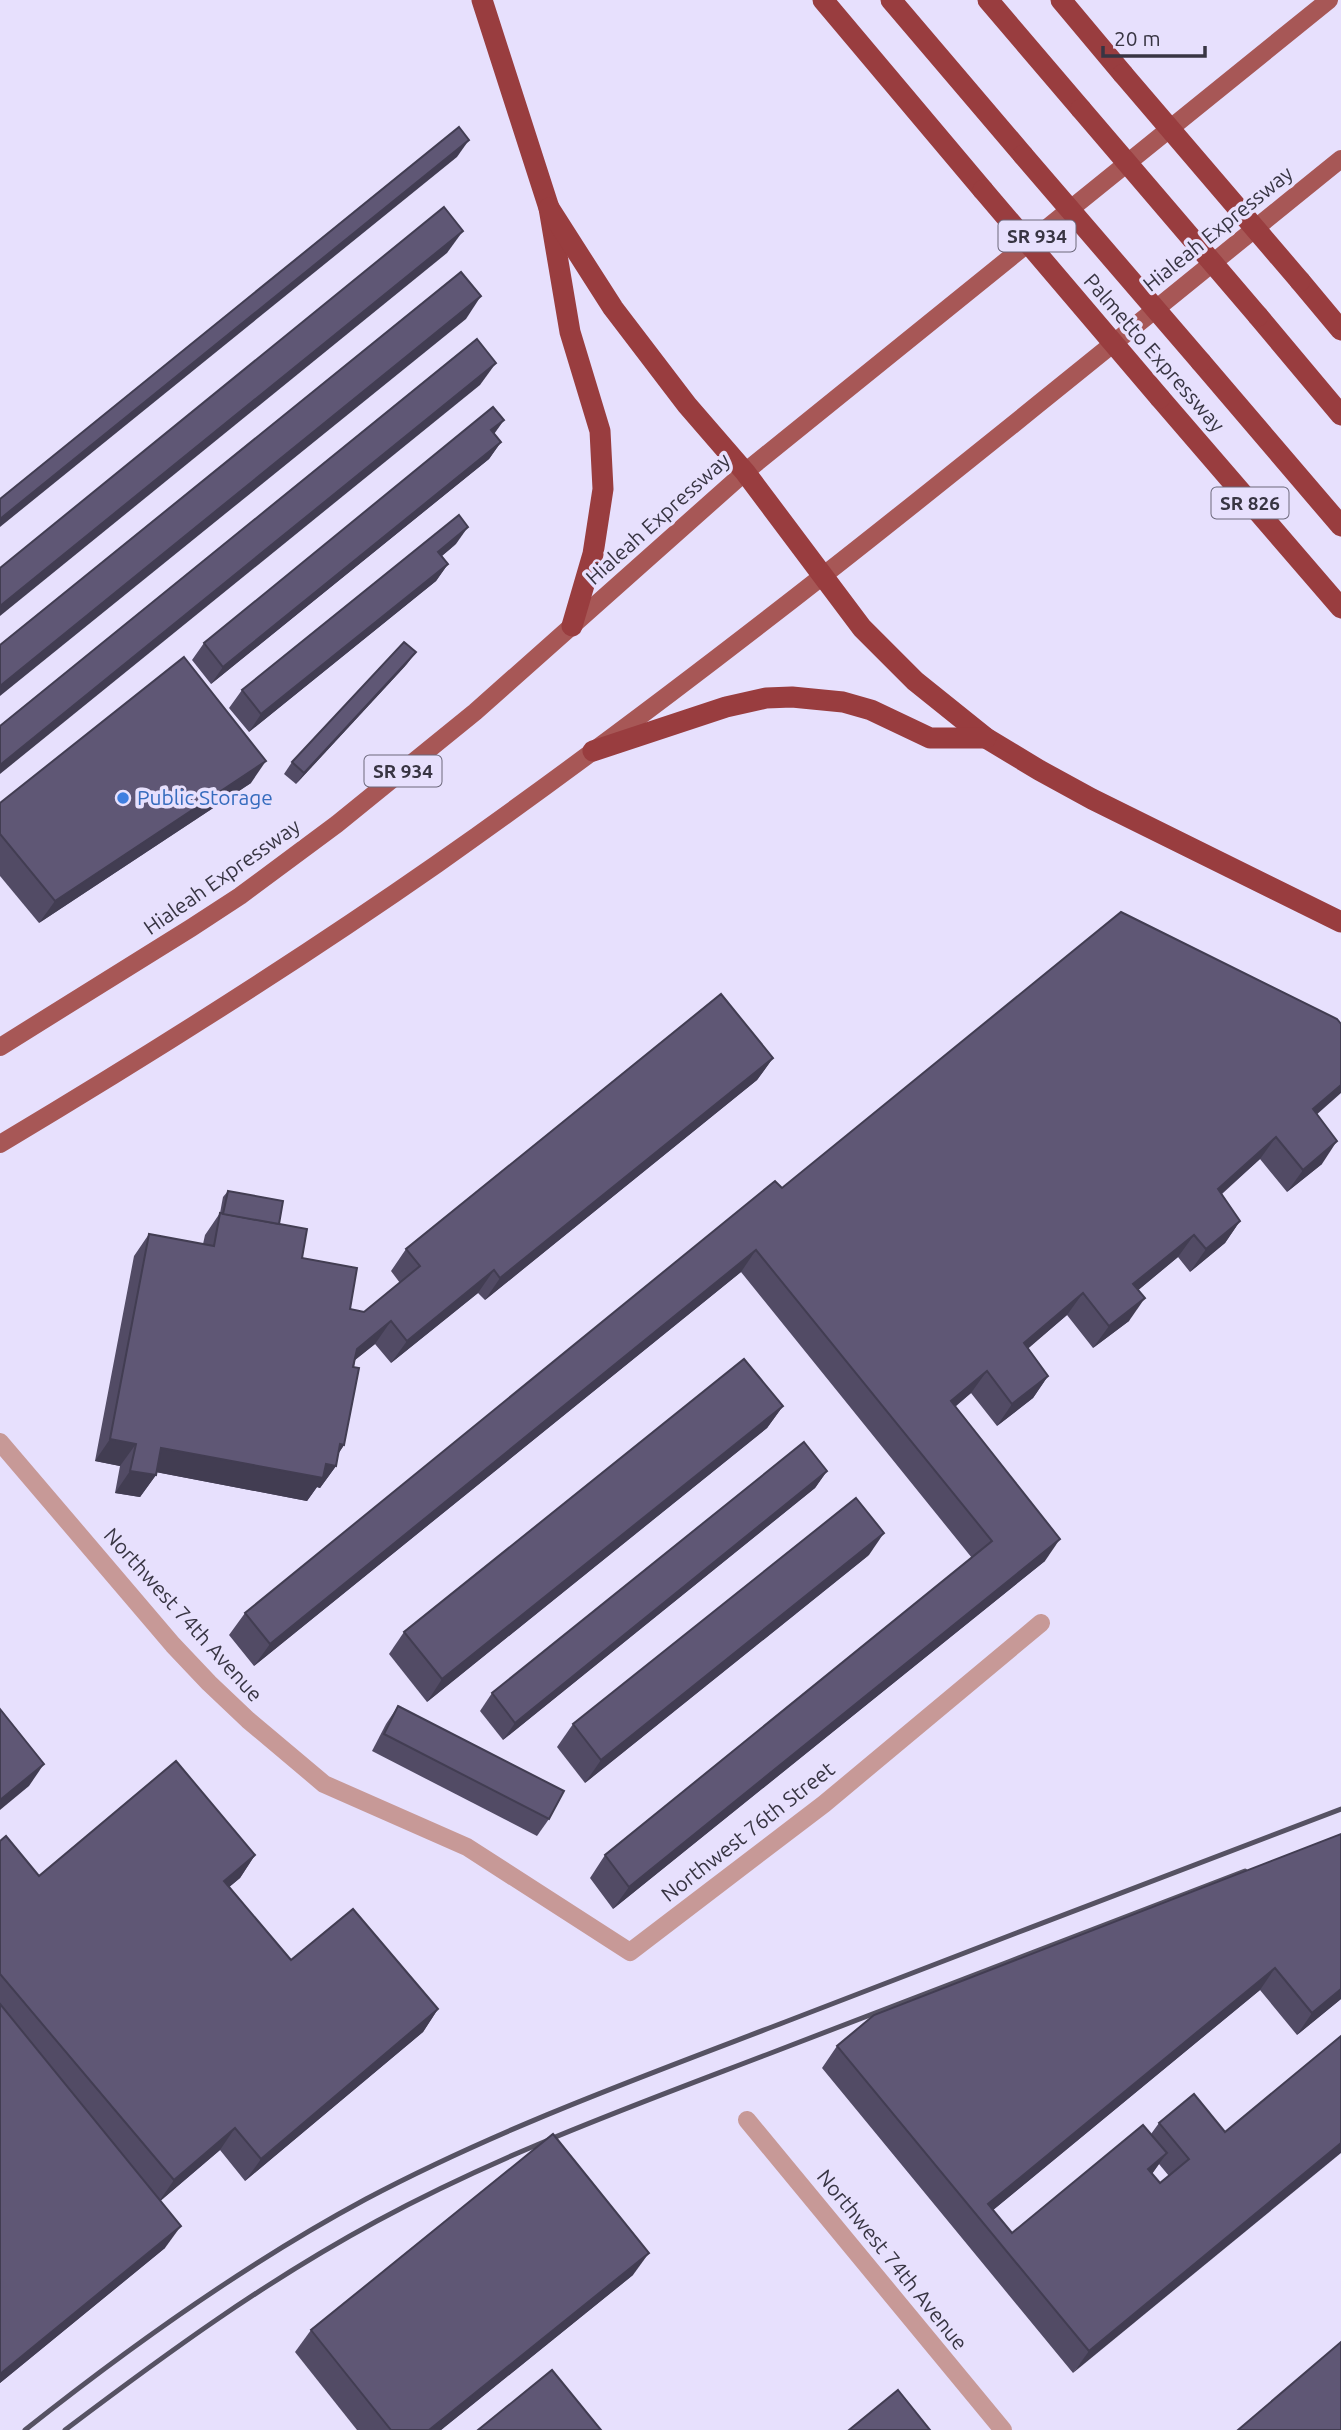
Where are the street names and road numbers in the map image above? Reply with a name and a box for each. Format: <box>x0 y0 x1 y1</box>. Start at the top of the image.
street label: Hialeah Expressway <box>1138 161 1297 296</box>
road number: SR 934 <box>998 220 1076 252</box>
street label: Palmetto Expressway <box>1080 268 1230 436</box>
street label: Hialeah Expressway <box>581 447 734 589</box>
road number: SR 826 <box>1212 488 1288 518</box>
road number: SR 934 <box>364 756 442 786</box>
street label: Hialeah Expressway <box>139 813 304 939</box>
street label: Northwest 74th Avenue <box>100 1523 268 1706</box>
street label: Northwest 76th Street <box>656 1756 839 1906</box>
street label: Northwest 74th Avenue <box>813 2164 973 2354</box>

